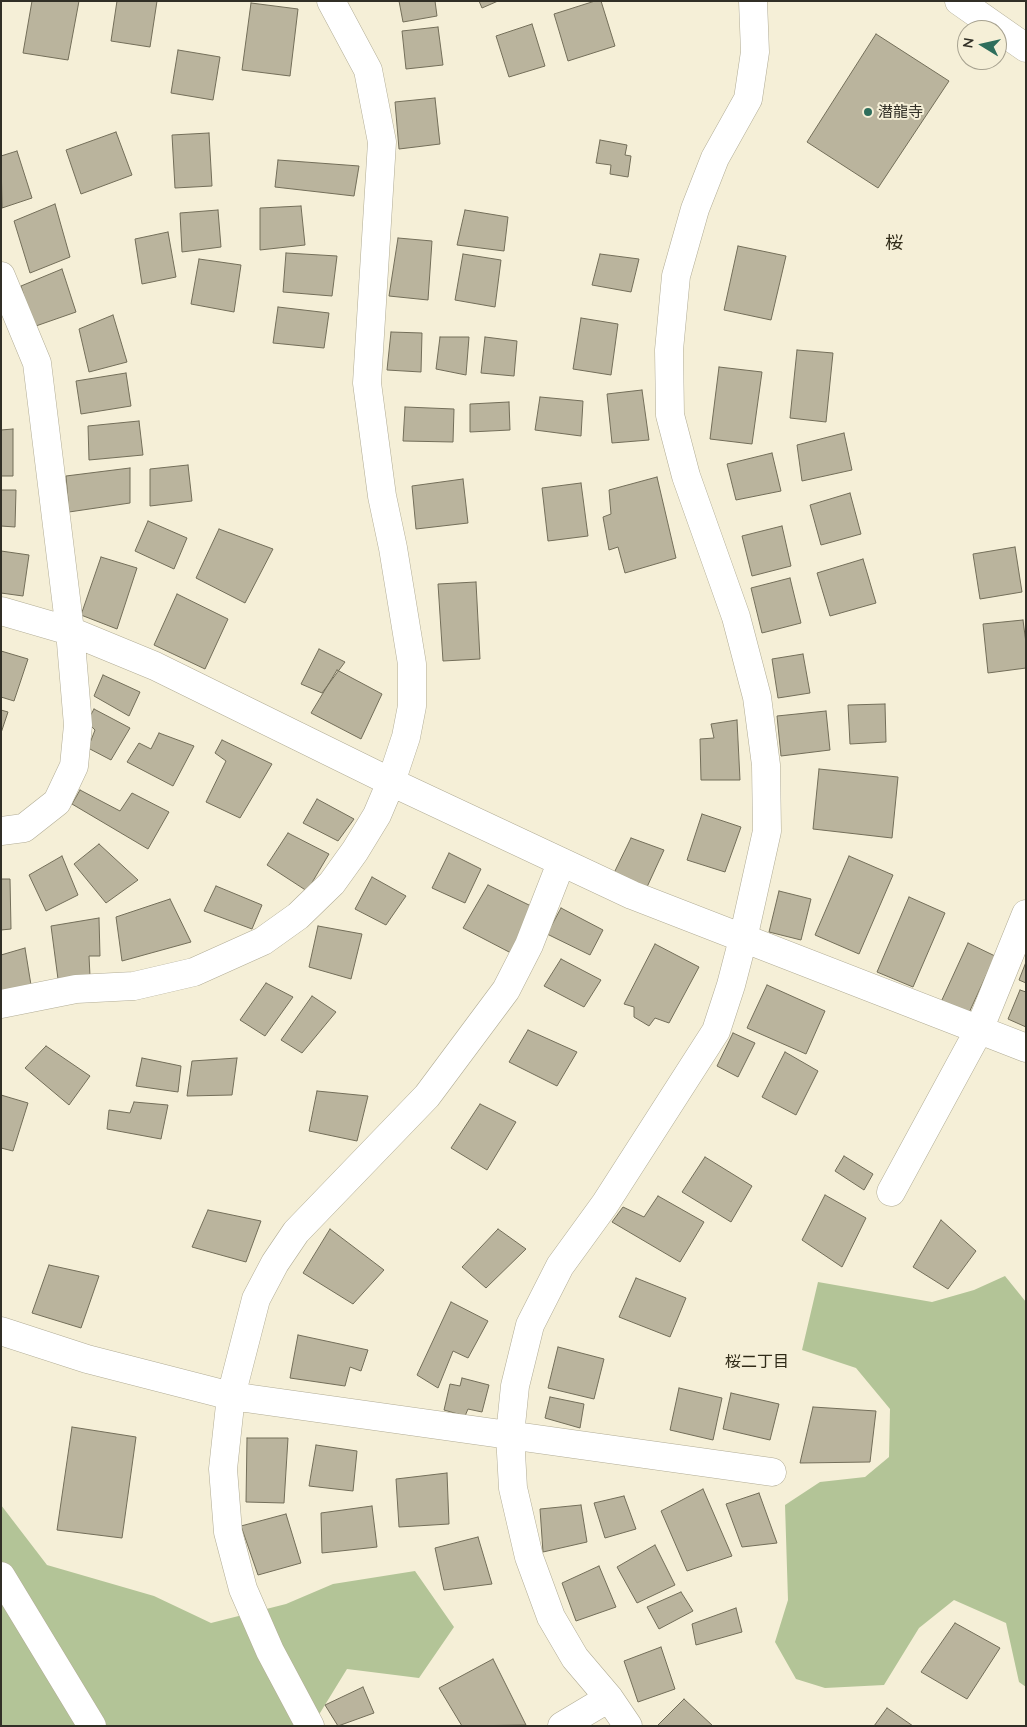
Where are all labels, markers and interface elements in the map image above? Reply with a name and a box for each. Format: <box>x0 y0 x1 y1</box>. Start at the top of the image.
north arrow <box>957 20 1007 70</box>
text: N <box>958 36 978 49</box>
place label: 潜龍寺 <box>878 103 923 121</box>
marker: 潜龍寺 <box>862 106 874 118</box>
district label: 桜 <box>885 233 903 255</box>
district label: 桜二丁目 <box>725 1352 789 1372</box>

